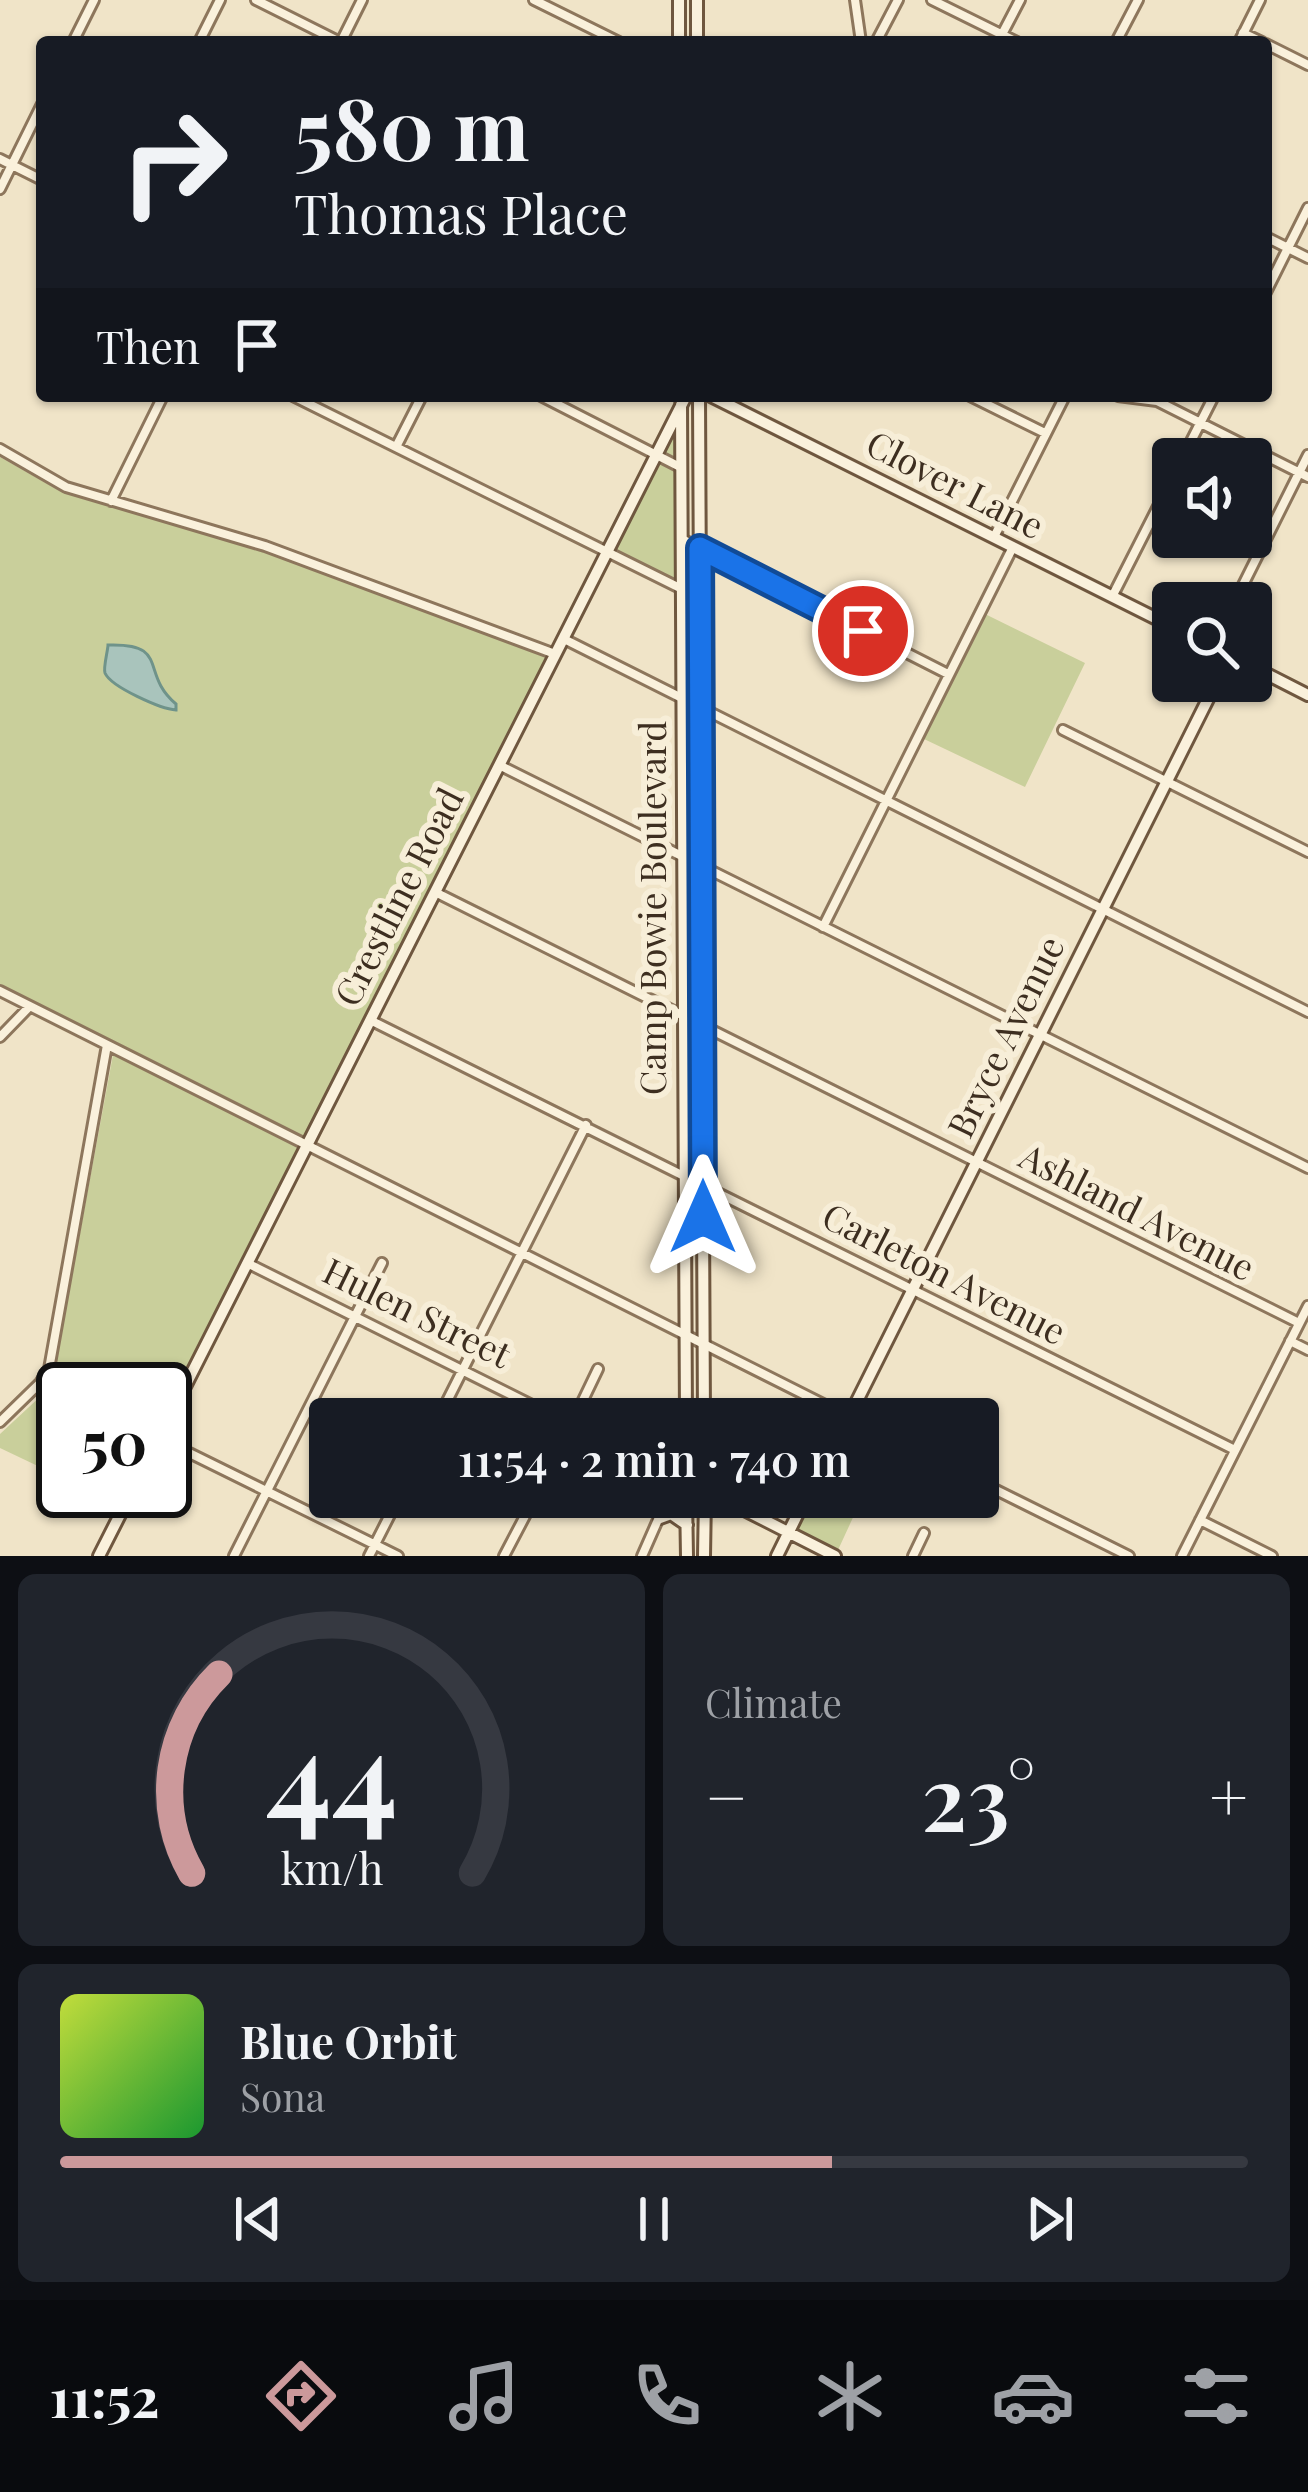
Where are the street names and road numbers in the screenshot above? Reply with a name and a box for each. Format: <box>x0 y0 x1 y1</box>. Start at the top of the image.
street label: Clover Lane <box>859 418 1053 548</box>
street label: Camp Bowie Boulevard <box>627 721 675 1095</box>
street label: Crestline Road <box>322 779 473 1013</box>
street label: Bryce Avenue <box>935 927 1074 1145</box>
street label: Ashland Avenue <box>1012 1130 1263 1290</box>
street label: Carleton Avenue <box>815 1190 1075 1354</box>
street label: Hulen Street <box>316 1245 521 1378</box>

